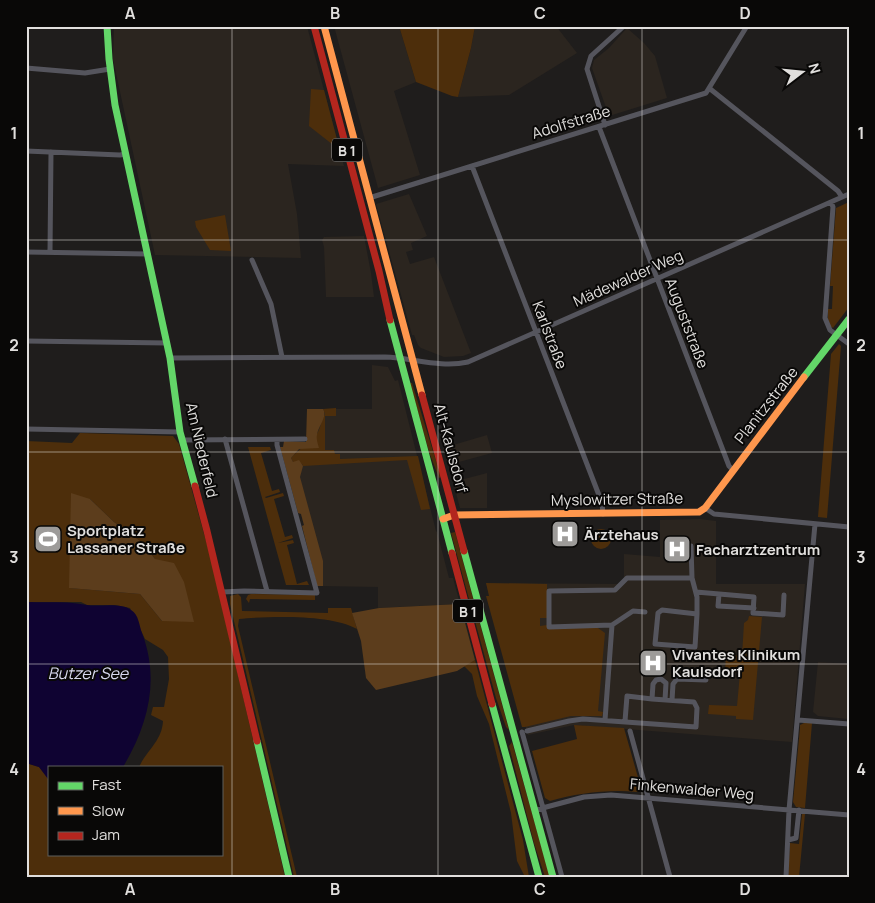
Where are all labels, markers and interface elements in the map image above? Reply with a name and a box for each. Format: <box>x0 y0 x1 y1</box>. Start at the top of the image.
text: A <box>125 2 136 24</box>
text: B <box>330 2 340 24</box>
text: C <box>534 2 546 24</box>
text: D <box>739 2 751 24</box>
north arrow <box>778 48 828 98</box>
text: N <box>804 61 825 76</box>
street label: Adolfstraße <box>529 100 613 144</box>
text: 1 <box>10 122 18 144</box>
text: 1 <box>857 122 865 144</box>
road number: B 1 <box>332 138 362 162</box>
street label: Mädewalder Weg <box>570 244 686 312</box>
street label: Auguststraße <box>660 275 714 371</box>
street label: Karlstraße <box>527 298 573 372</box>
text: 2 <box>9 334 19 356</box>
text: 2 <box>856 334 866 356</box>
street label: Planitzstraße <box>729 362 803 448</box>
street label: Am Niederfeld <box>181 400 223 500</box>
street label: Alt-Kaulsdorf <box>429 401 473 495</box>
street label: Myslowitzer Straße <box>551 487 684 511</box>
hospital icon: Ärztehaus <box>550 519 580 549</box>
place label: Sportplatz Lassaner Straße <box>67 520 185 558</box>
sports icon: Sportplatz Lassaner Straße <box>33 524 63 554</box>
place label: Ärztehaus <box>584 524 659 545</box>
hospital icon: Facharztzentrum <box>662 534 692 564</box>
place label: Facharztzentrum <box>696 539 820 560</box>
text: 3 <box>9 546 19 568</box>
text: 3 <box>856 546 866 568</box>
road number: B 1 <box>453 600 483 622</box>
place label: Vivantes Klinikum Kaulsdorf <box>672 644 800 682</box>
hospital icon: Vivantes Klinikum Kaulsdorf <box>638 648 668 678</box>
water label: Butzer See <box>48 662 130 684</box>
text: 4 <box>9 758 19 780</box>
text: 4 <box>856 758 866 780</box>
legend <box>48 766 222 856</box>
street label: Finkenwalder Weg <box>629 773 755 805</box>
text: Fast <box>92 774 121 795</box>
text: Slow <box>92 800 125 821</box>
text: Jam <box>92 824 120 845</box>
text: A <box>125 878 136 900</box>
text: B <box>330 878 340 900</box>
text: C <box>534 878 546 900</box>
text: D <box>739 878 751 900</box>

